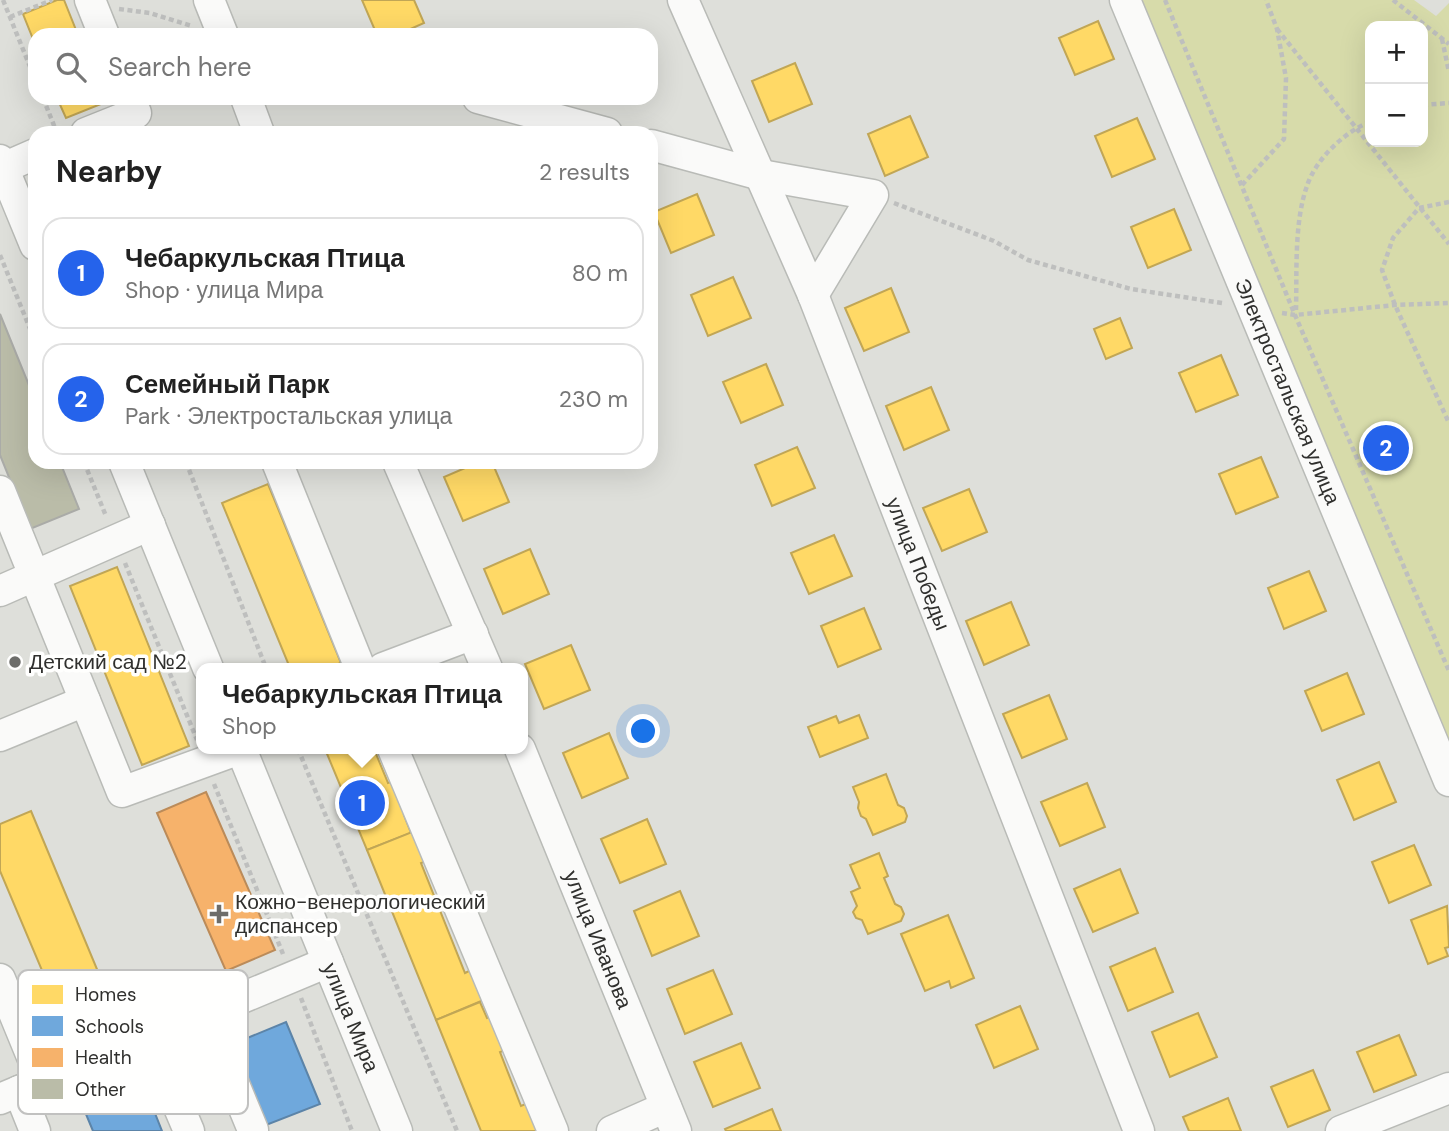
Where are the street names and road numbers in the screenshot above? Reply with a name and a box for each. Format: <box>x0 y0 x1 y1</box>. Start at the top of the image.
street label: Электростальская улица <box>1228 274 1347 509</box>
street label: улица Победы <box>879 493 956 634</box>
street label: улица Иванова <box>557 866 639 1013</box>
street label: улица Мира <box>316 959 386 1077</box>

